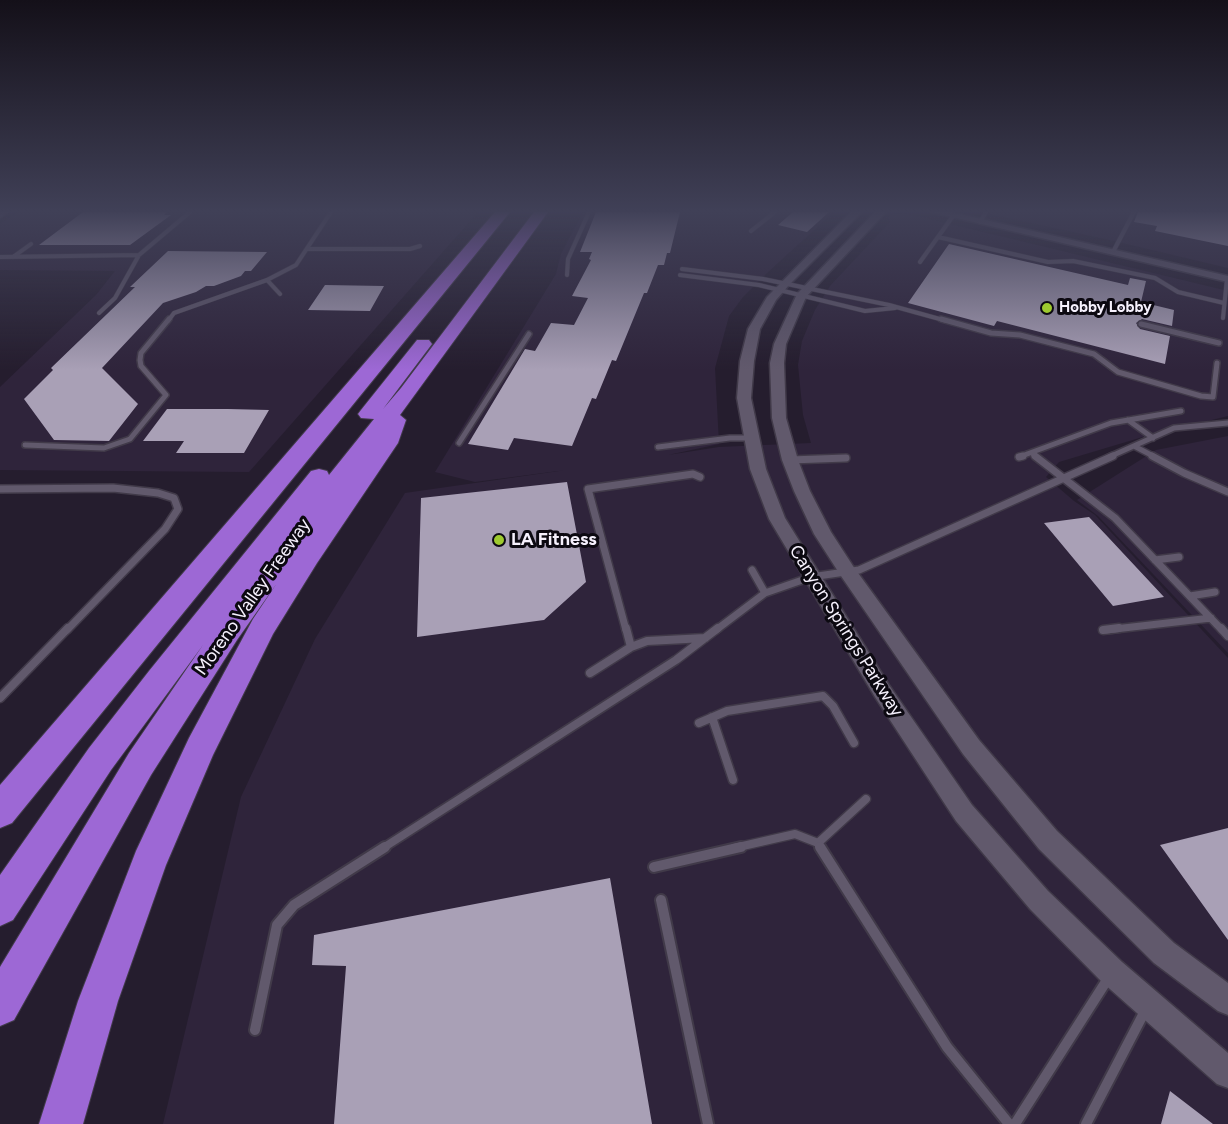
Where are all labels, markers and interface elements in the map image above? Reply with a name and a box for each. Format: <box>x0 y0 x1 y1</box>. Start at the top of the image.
place label: Hobby Lobby <box>1059 299 1152 317</box>
marker: Hobby Lobby <box>1040 301 1054 315</box>
street label: Moreno Valley Freeway <box>191 514 315 680</box>
place label: LA Fitness <box>511 529 597 551</box>
marker: LA Fitness <box>492 533 506 547</box>
street label: Canyon Springs Parkway <box>784 541 908 721</box>

